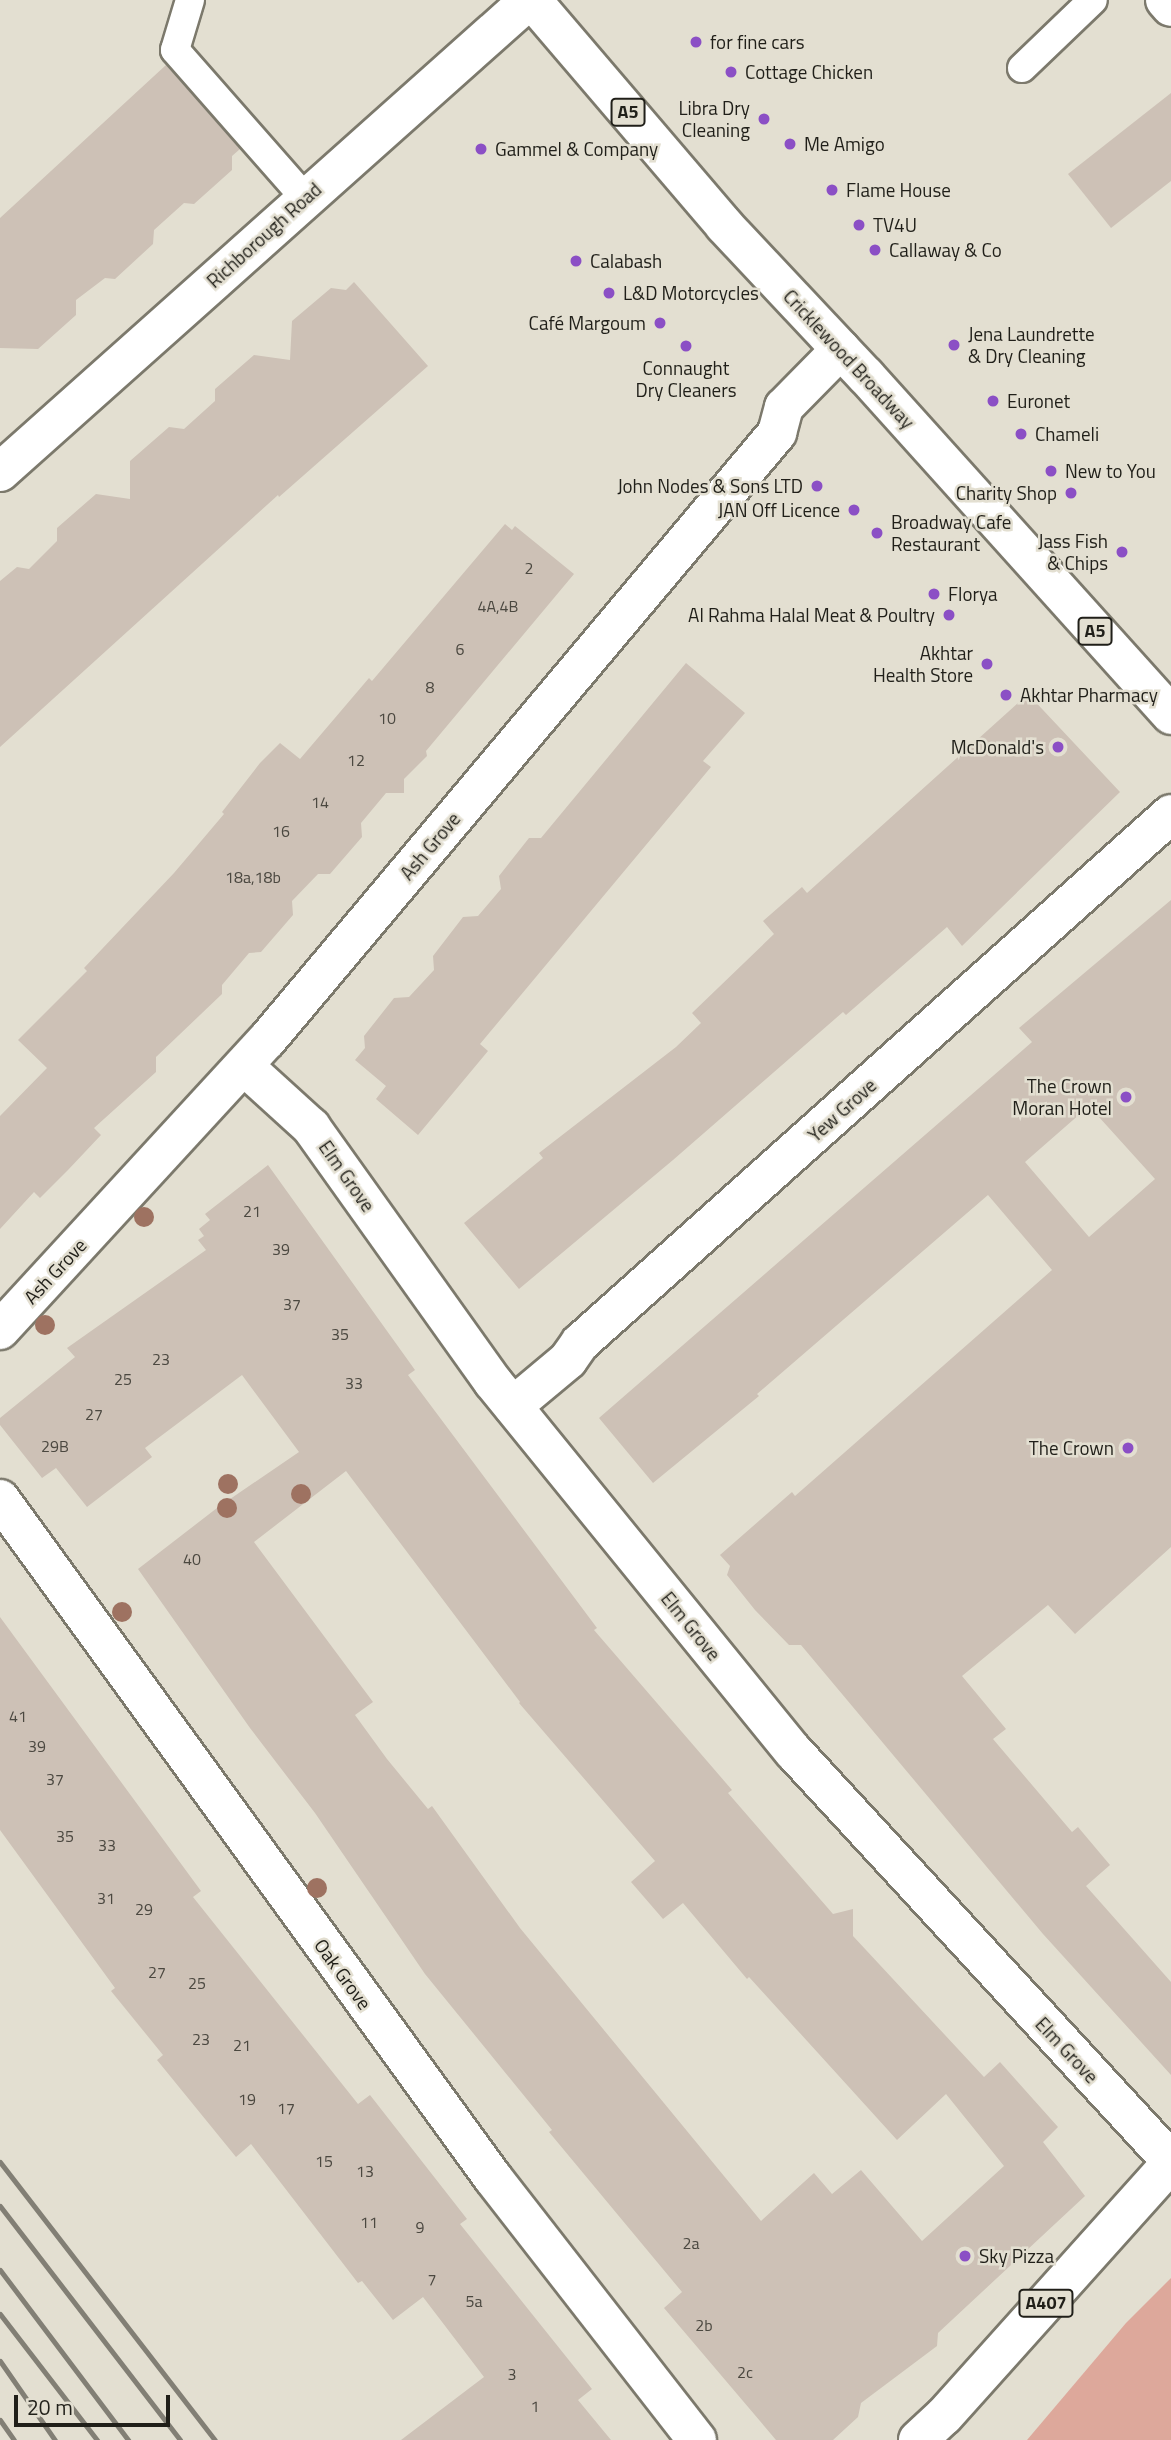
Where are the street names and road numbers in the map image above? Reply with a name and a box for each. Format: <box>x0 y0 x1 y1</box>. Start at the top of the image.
road number: A5 <box>610 98 646 127</box>
street label: Richborough Road <box>202 178 326 292</box>
street label: Cricklewood Broadway <box>779 285 919 433</box>
road number: A5 <box>1078 616 1112 646</box>
street label: Ash Grove <box>395 808 465 884</box>
street label: Yew Grove <box>803 1074 881 1146</box>
street label: Elm Grove <box>314 1136 380 1216</box>
street label: Ash Grove <box>19 1234 91 1308</box>
street label: Elm Grove <box>657 1587 725 1665</box>
street label: Oak Grove <box>310 1934 376 2014</box>
street label: Elm Grove <box>1031 2012 1103 2088</box>
road number: A407 <box>1018 2288 1074 2318</box>

